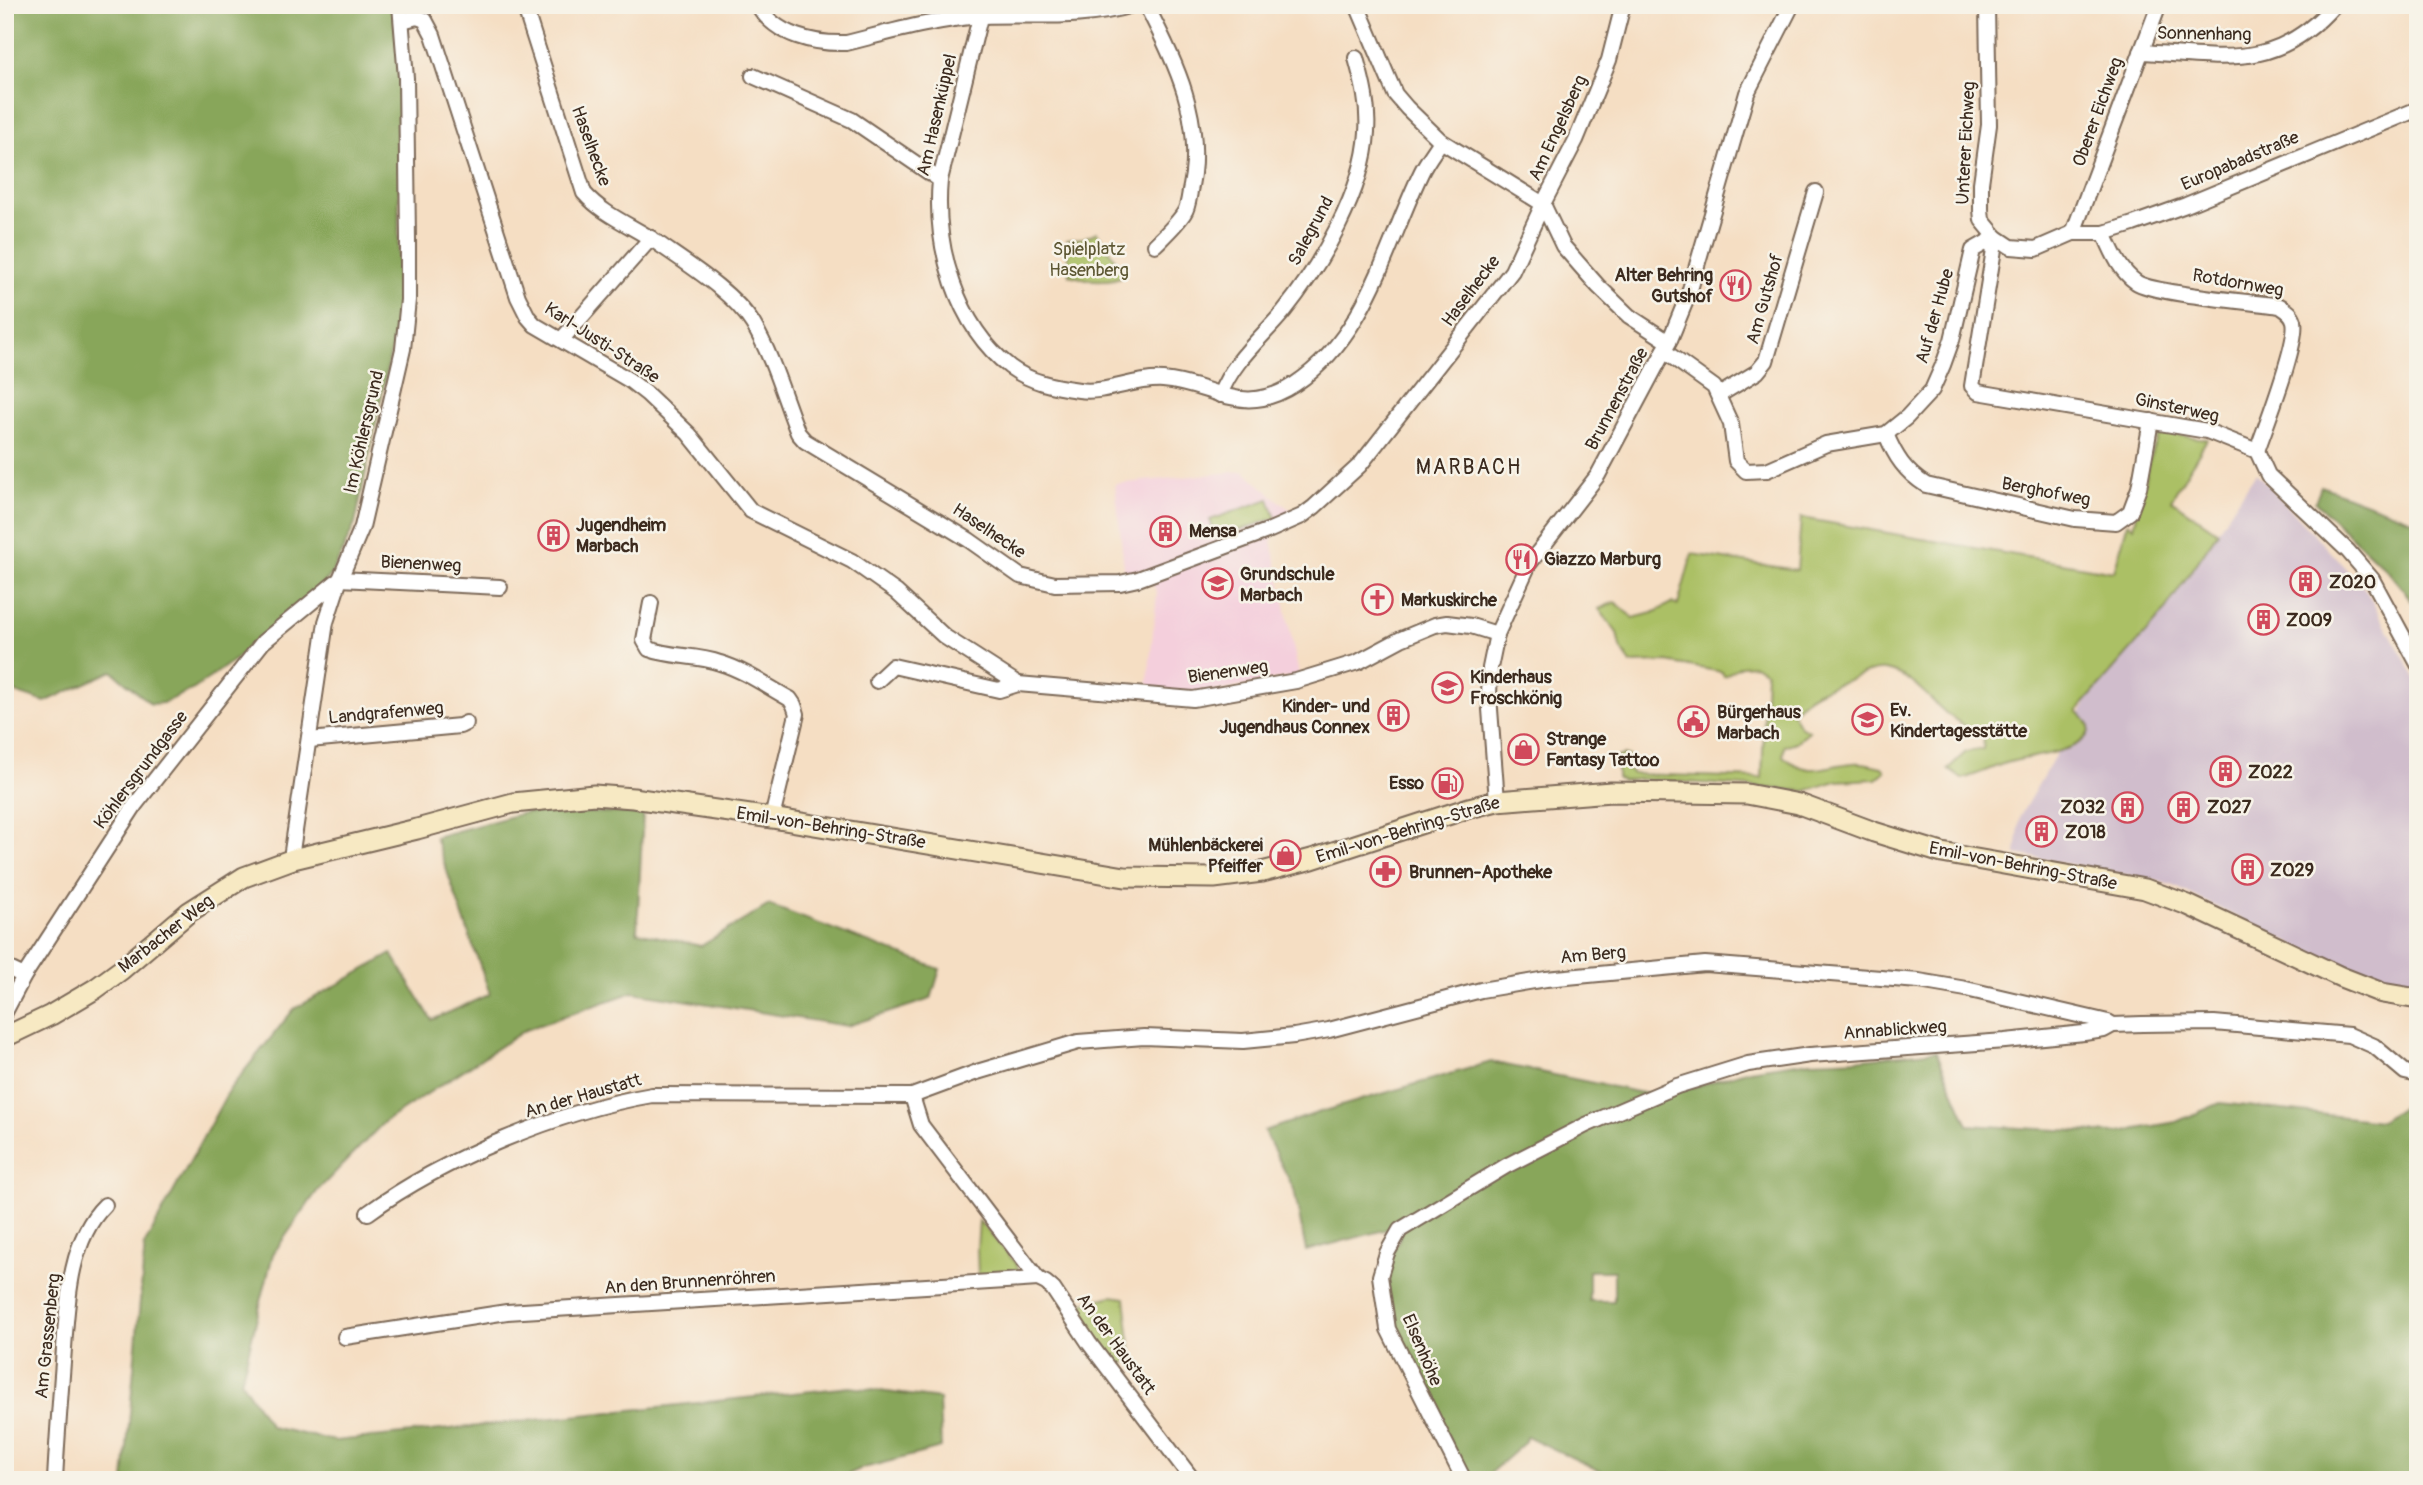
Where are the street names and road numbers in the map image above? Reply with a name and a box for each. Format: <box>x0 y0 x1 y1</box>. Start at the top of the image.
street label: Sonnenhang <box>2157 22 2251 46</box>
street label: Am Hasenküppel <box>912 52 962 178</box>
street label: Oberer Eichweg <box>2068 54 2128 170</box>
street label: Am Engelsberg <box>1523 71 1593 185</box>
street label: Unterer Eichweg <box>1951 81 1981 205</box>
street label: Haselhecke <box>566 103 616 189</box>
street label: Europabadstraße <box>2178 126 2303 196</box>
street label: Salegrund <box>1283 192 1339 270</box>
street label: Haselhecke <box>1437 251 1505 331</box>
street label: Am Gutshof <box>1741 251 1789 347</box>
street label: Rotdornweg <box>2191 264 2285 302</box>
street label: Auf der Hube <box>1910 266 1960 366</box>
street label: Karl-Justi-Straße <box>540 297 664 389</box>
street label: Brunnenstraße <box>1580 344 1654 454</box>
street label: Im Köhlersgrund <box>339 368 389 496</box>
street label: Ginsterweg <box>2133 388 2221 428</box>
street label: Berghofweg <box>2000 472 2092 512</box>
street label: Haselhecke <box>948 498 1030 564</box>
street label: Bienenweg <box>380 550 462 578</box>
street label: Bienenweg <box>1186 655 1270 689</box>
street label: Landgrafenweg <box>327 697 445 729</box>
street label: Köhlersgrundgasse <box>89 706 193 834</box>
street label: Emil-von-Behring-Straße <box>1313 791 1503 869</box>
street label: Emil-von-Behring-Straße <box>735 802 927 854</box>
street label: Emil-von-Behring-Straße <box>1927 836 2119 896</box>
street label: Marbacher Weg <box>114 890 218 978</box>
street label: Am Berg <box>1559 941 1627 969</box>
street label: Annablickweg <box>1843 1015 1947 1045</box>
street label: An der Haustatt <box>522 1068 645 1124</box>
street label: An den Brunnenröhren <box>604 1265 776 1299</box>
street label: Am Grassenberg <box>30 1272 66 1400</box>
street label: An der Haustatt <box>1071 1289 1161 1400</box>
street label: Elsenhöhe <box>1397 1311 1447 1390</box>

